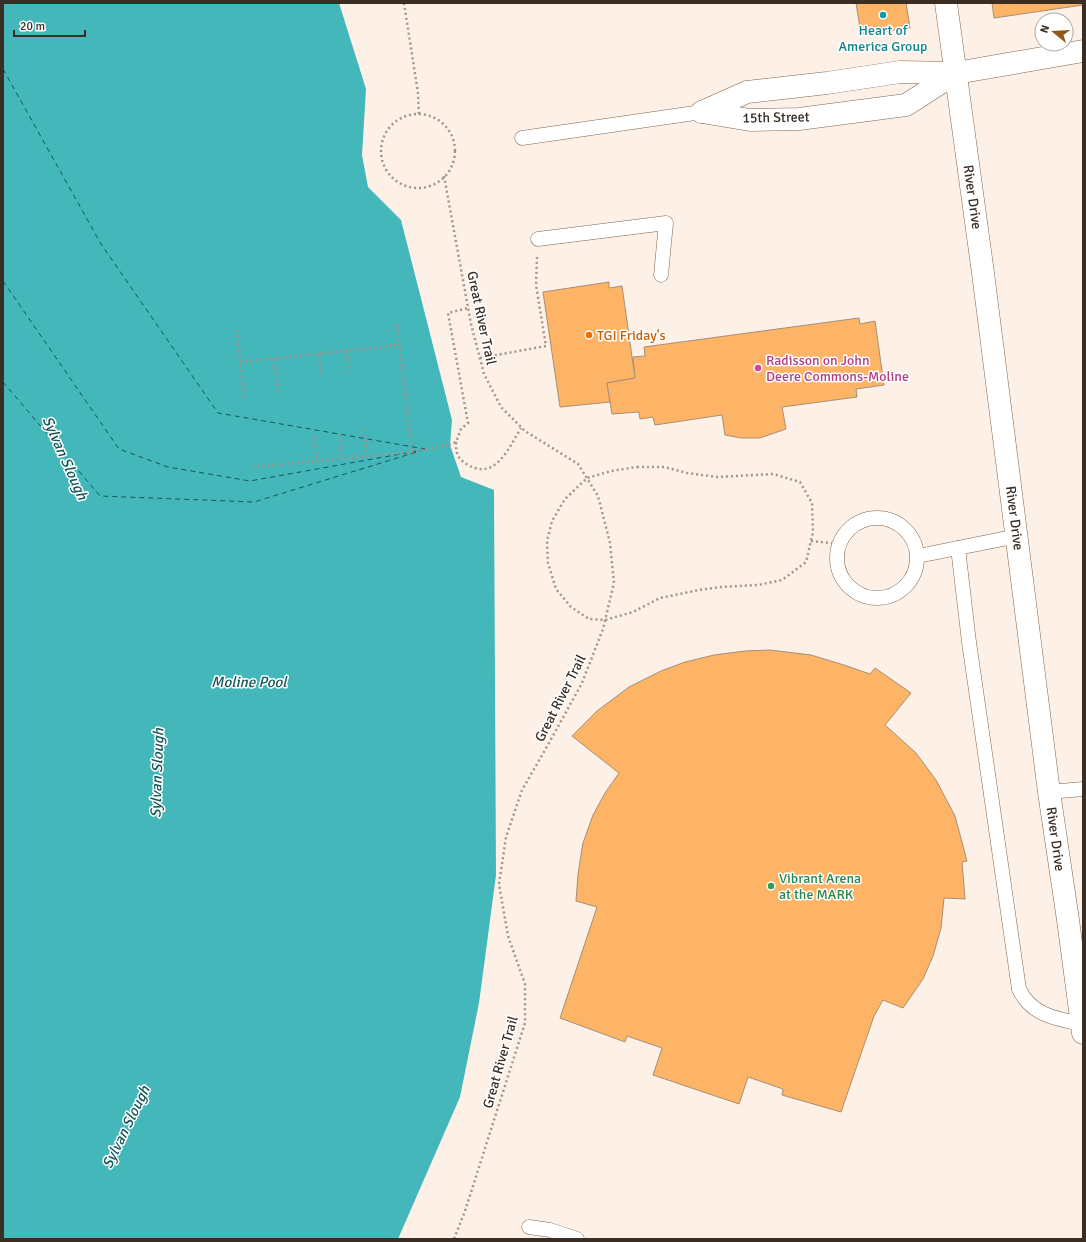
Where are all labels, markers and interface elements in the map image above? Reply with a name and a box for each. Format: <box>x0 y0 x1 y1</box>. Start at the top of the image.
marker: Heart of America Group <box>878 10 888 20</box>
scale bar <box>14 12 85 38</box>
north arrow <box>1034 12 1074 52</box>
text: 20 m <box>20 19 45 34</box>
place label: Heart of America Group <box>839 22 927 55</box>
text: N <box>1038 23 1052 35</box>
street label: 15th Street <box>742 108 810 127</box>
street label: River Drive <box>960 164 985 230</box>
street label: Great River Trail <box>463 270 500 367</box>
place label: TGI Friday's <box>597 327 666 344</box>
marker: TGI Friday's <box>584 330 594 340</box>
place label: Radisson on John Deere Commons-Moline <box>766 352 909 385</box>
marker: Radisson on John Deere Commons-Moline <box>753 363 763 373</box>
water label: Sylvan Slough <box>39 413 92 503</box>
street label: River Drive <box>1002 485 1027 551</box>
street label: Great River Trail <box>531 652 590 745</box>
water label: Moline Pool <box>211 673 288 691</box>
water label: Sylvan Slough <box>146 727 168 818</box>
street label: River Drive <box>1043 806 1068 872</box>
place label: Vibrant Arena at the MARK <box>779 870 861 903</box>
marker: Vibrant Arena at the MARK <box>766 881 776 891</box>
street label: Great River Trail <box>479 1014 522 1110</box>
water label: Sylvan Slough <box>98 1082 154 1171</box>

